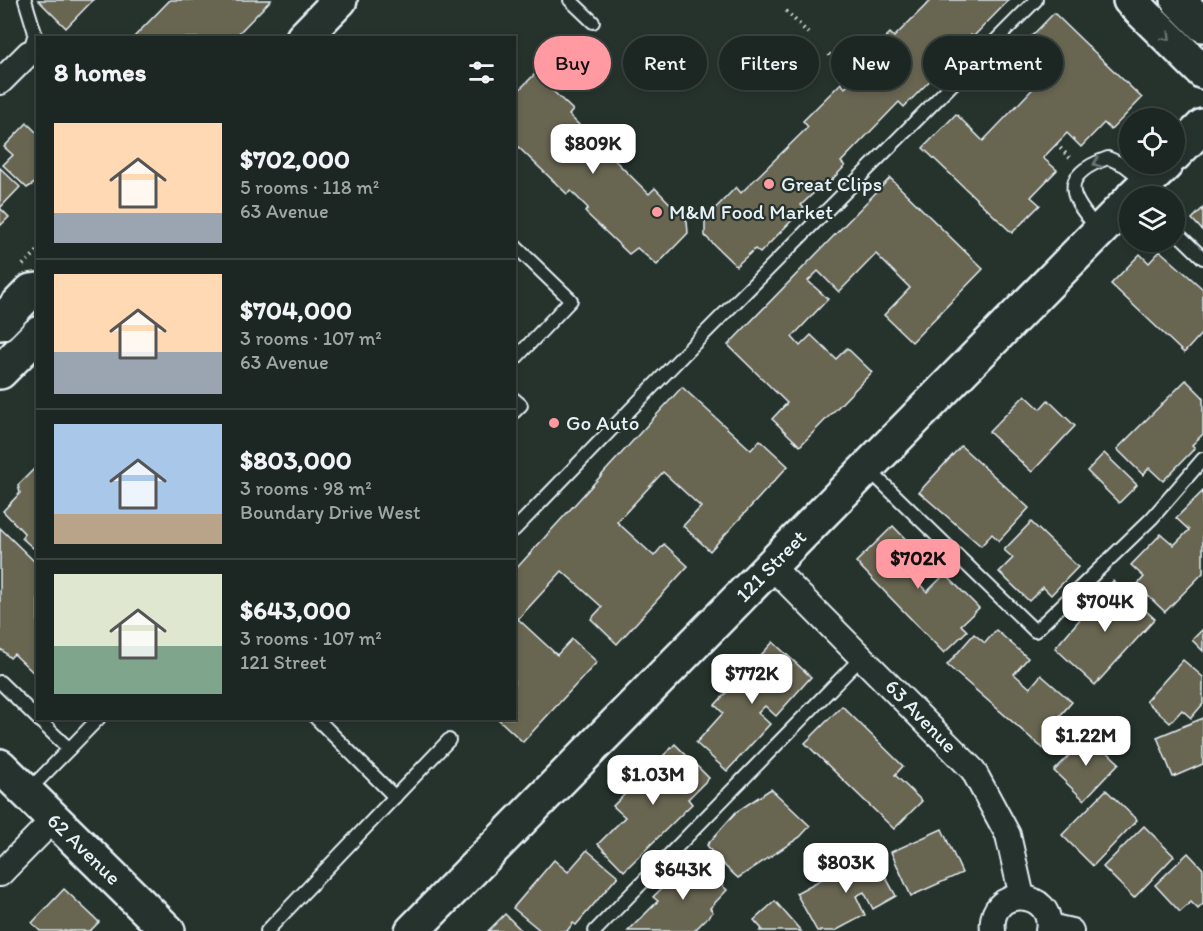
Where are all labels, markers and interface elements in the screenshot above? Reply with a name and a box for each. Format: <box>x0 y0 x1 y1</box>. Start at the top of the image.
one-way arrow <box>1161 30 1171 41</box>
chip: Buy <box>534 36 611 90</box>
chip: Rent <box>623 36 707 90</box>
chip: Filters <box>719 36 819 90</box>
chip: New <box>831 36 911 90</box>
chip: Apartment <box>923 36 1063 90</box>
text: 8 homes <box>54 56 146 88</box>
icon: filters <box>465 56 498 89</box>
map controls <box>1119 108 1185 252</box>
button: locate <box>1119 108 1185 174</box>
pin: $809K <box>551 124 635 175</box>
text: $809K <box>565 131 621 155</box>
text: $702,000 <box>240 143 350 175</box>
icon: home <box>102 147 174 219</box>
one-way arrow <box>1092 156 1103 168</box>
place label: Great Clips <box>781 171 882 196</box>
text: 5 rooms · 118 m² <box>240 175 379 199</box>
marker: Great Clips <box>762 177 776 191</box>
button: layers <box>1119 186 1185 252</box>
text: 63 Avenue <box>240 199 329 223</box>
place label: M&M Food Market <box>669 199 833 224</box>
marker: M&M Food Market <box>650 205 664 219</box>
text: $704,000 <box>240 294 352 326</box>
icon: home <box>102 298 174 370</box>
text: 3 rooms · 107 m² <box>240 326 382 350</box>
text: 63 Avenue <box>240 350 329 374</box>
place label: Go Auto <box>566 410 639 435</box>
marker: Go Auto <box>547 416 561 430</box>
text: $803,000 <box>240 444 352 476</box>
icon: home <box>102 448 174 520</box>
text: 3 rooms · 98 m² <box>240 476 372 500</box>
text: Boundary Drive West <box>240 500 421 524</box>
street label: 121 Street <box>730 524 811 607</box>
pin: $702K <box>876 539 960 590</box>
text: $702K <box>890 546 946 570</box>
pin: $704K <box>1063 582 1147 633</box>
text: $704K <box>1076 589 1134 613</box>
text: $643,000 <box>240 594 351 626</box>
icon: home <box>102 598 174 670</box>
text: 3 rooms · 107 m² <box>240 626 382 650</box>
text: 121 Street <box>240 650 326 674</box>
pin: $772K <box>710 654 794 705</box>
text: $772K <box>725 661 779 685</box>
street label: 63 Avenue <box>880 674 963 758</box>
pin: $1.22M <box>1037 716 1135 767</box>
text: $1.22M <box>1055 723 1117 747</box>
pin: $1.03M <box>604 755 702 806</box>
text: $1.03M <box>621 762 685 786</box>
street label: 62 Avenue <box>42 808 126 890</box>
pin: $803K <box>804 843 888 894</box>
pin: $643K <box>641 850 725 901</box>
text: $803K <box>817 850 875 874</box>
text: $643K <box>655 857 711 881</box>

